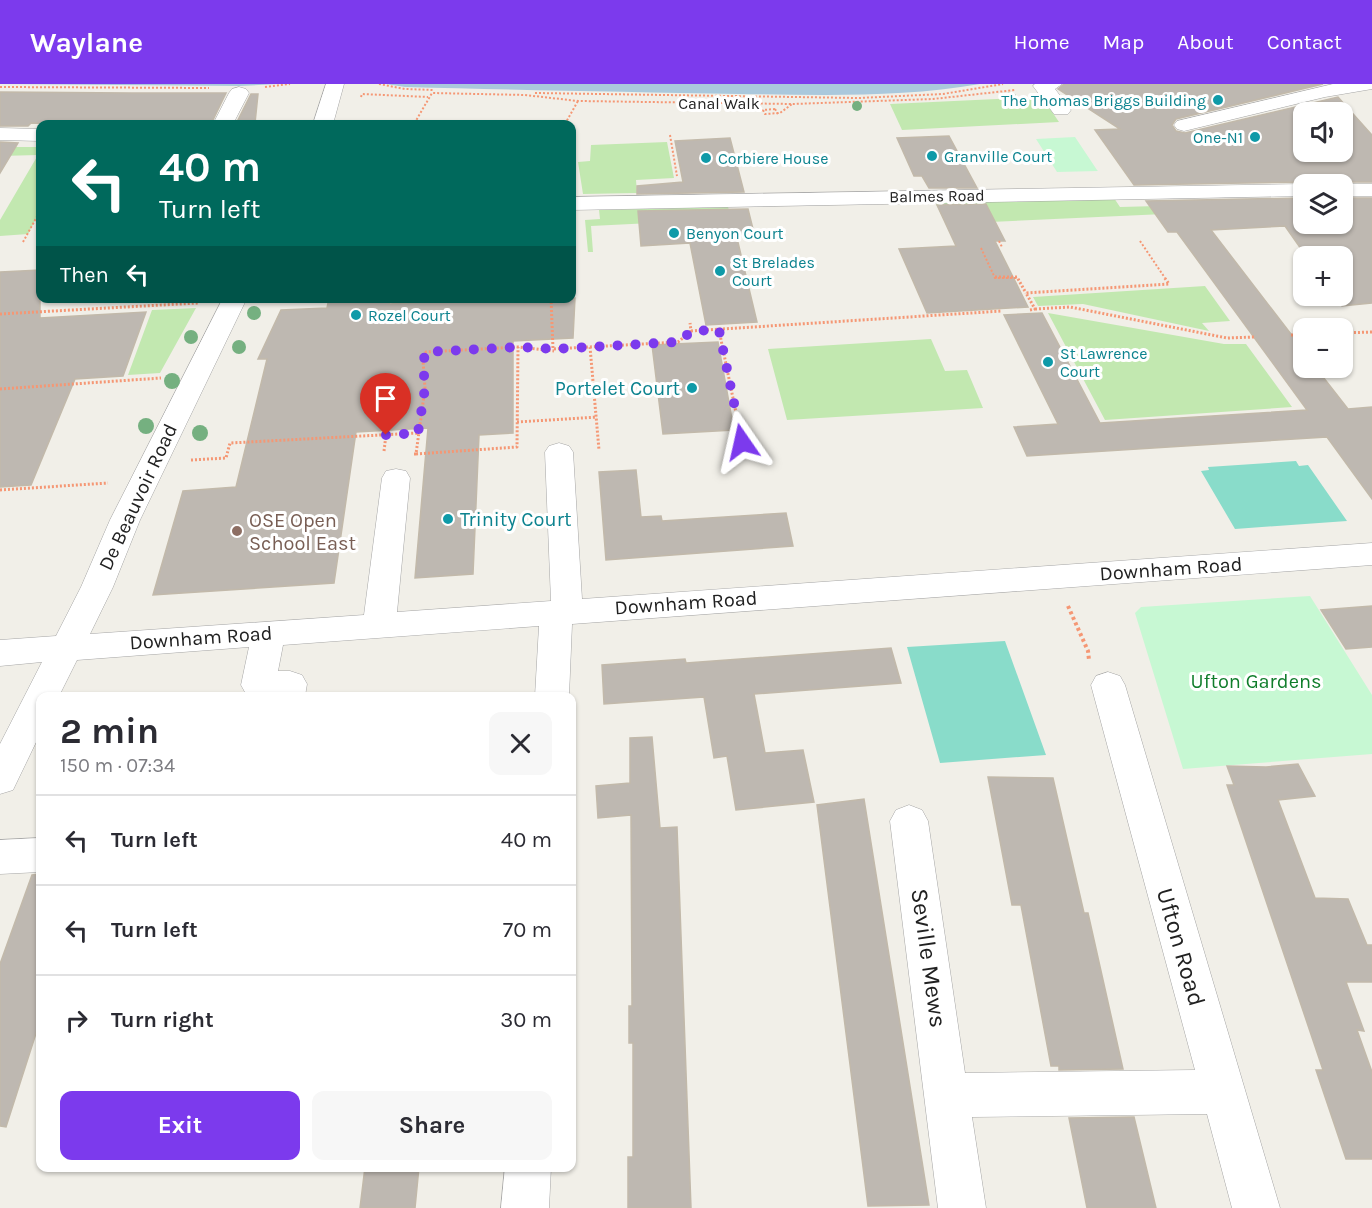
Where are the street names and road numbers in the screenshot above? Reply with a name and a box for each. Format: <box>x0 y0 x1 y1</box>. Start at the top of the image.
street label: Canal Walk <box>678 94 760 113</box>
street label: Balmes Road <box>889 186 985 206</box>
street label: De Beauvoir Road <box>94 420 182 574</box>
street label: Downham Road <box>1099 553 1243 585</box>
street label: Downham Road <box>614 587 758 619</box>
street label: Downham Road <box>129 622 273 654</box>
street label: Ufton Road <box>1151 885 1211 1009</box>
street label: Seville Mews <box>905 887 953 1029</box>

